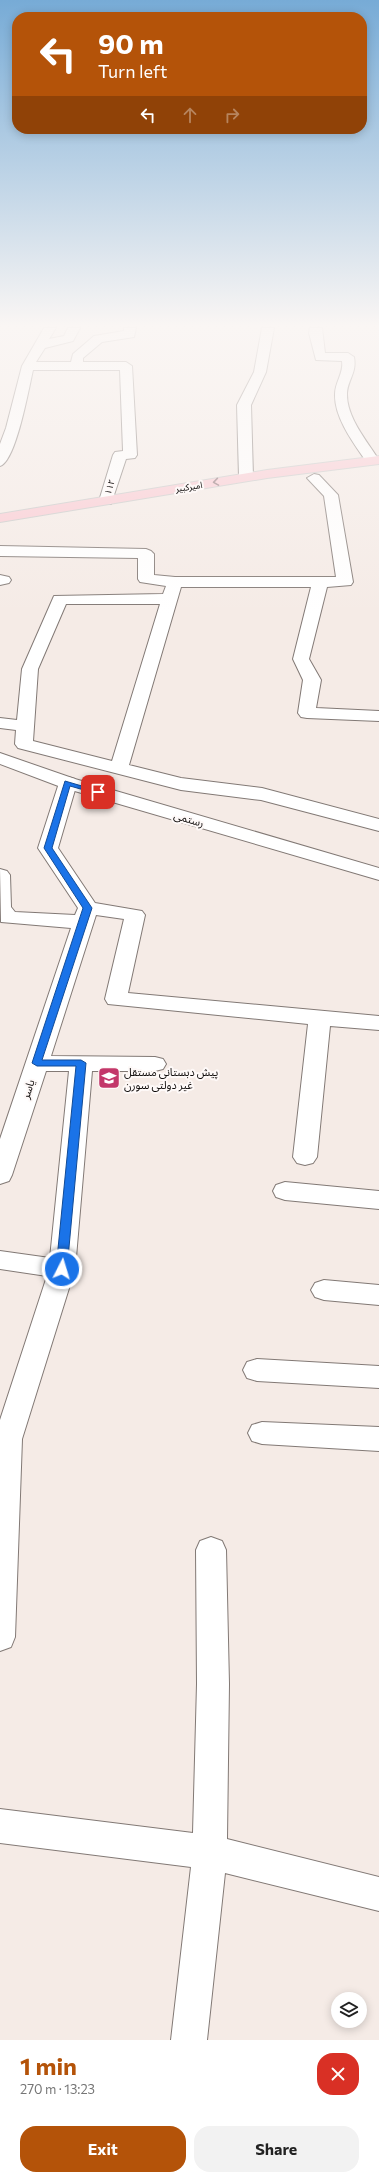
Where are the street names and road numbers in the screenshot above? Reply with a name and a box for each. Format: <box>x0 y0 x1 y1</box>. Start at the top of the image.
street label: ۱۱۲ <box>102 478 117 496</box>
street label: امیرکبیر <box>174 479 203 495</box>
street label: رستمی <box>172 808 206 830</box>
street label: یاسر <box>18 1078 38 1101</box>

